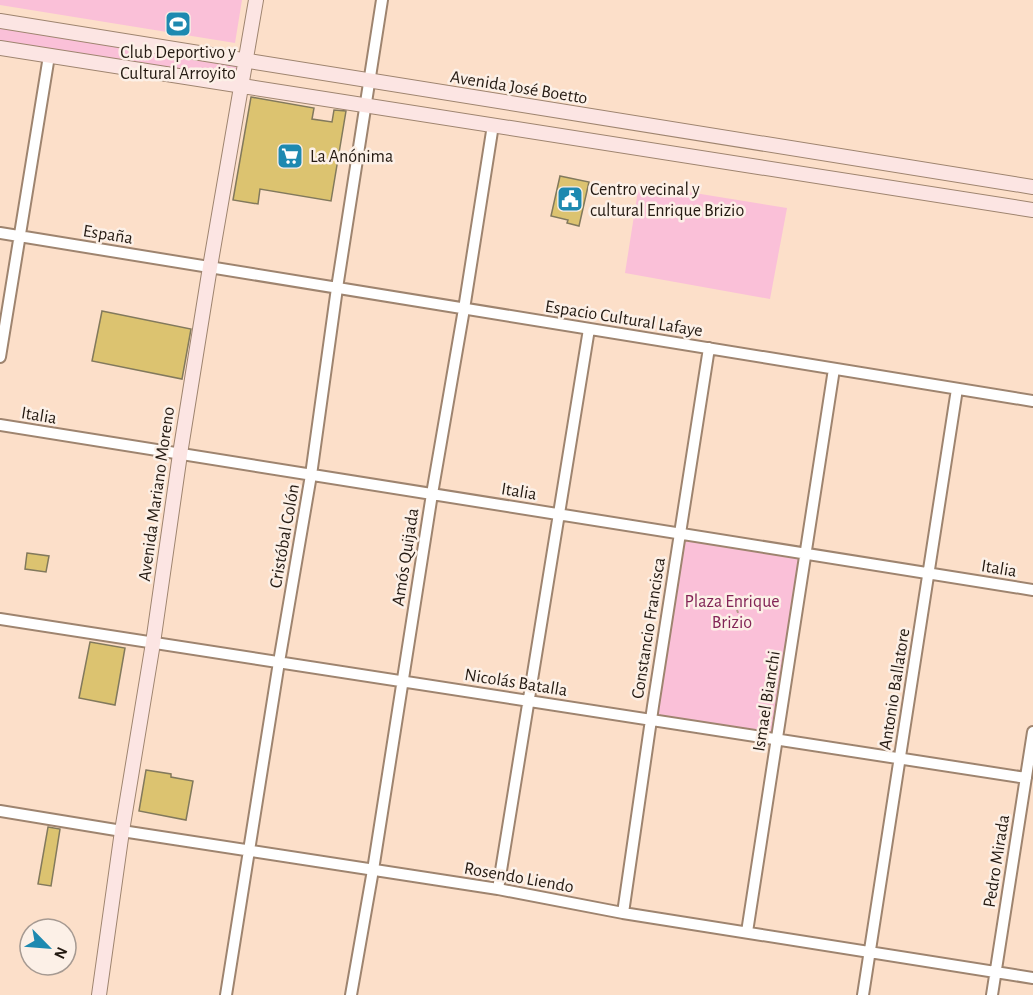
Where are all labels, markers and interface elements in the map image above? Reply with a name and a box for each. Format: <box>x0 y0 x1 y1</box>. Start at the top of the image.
sports icon: Club Deportivo y Cultural Arroyito <box>163 9 193 39</box>
place label: Club Deportivo y Cultural Arroyito <box>120 44 236 83</box>
street label: Avenida José Boetto <box>449 68 589 108</box>
supermarket icon: La Anónima <box>275 141 305 171</box>
place label: La Anónima <box>310 148 393 166</box>
place label: Centro vecinal y cultural Enrique Brizio <box>590 181 744 220</box>
public building icon: Centro vecinal y cultural Enrique Brizio <box>555 184 585 214</box>
street label: España <box>82 222 134 248</box>
street label: Espacio Cultural Lafaye <box>544 298 704 340</box>
street label: Italia <box>20 404 58 428</box>
street label: Avenida Mariano Moreno <box>136 405 178 583</box>
street label: Italia <box>500 480 538 504</box>
street label: Cristóbal Colón <box>267 483 303 590</box>
street label: Amós Quijada <box>389 507 423 607</box>
street label: Constancio Francisca <box>629 556 669 700</box>
street label: Italia <box>980 557 1018 581</box>
park label: Plaza Enrique Brizio <box>684 593 780 632</box>
street label: Antonio Ballatore <box>877 627 913 751</box>
street label: Ismael Bianchi <box>750 650 784 753</box>
street label: Nicolás Batalla <box>463 666 569 700</box>
street label: Pedro Mirada <box>981 813 1013 909</box>
street label: Rosendo Liendo <box>463 859 575 897</box>
north arrow <box>18 917 78 977</box>
text: N <box>51 944 70 961</box>

